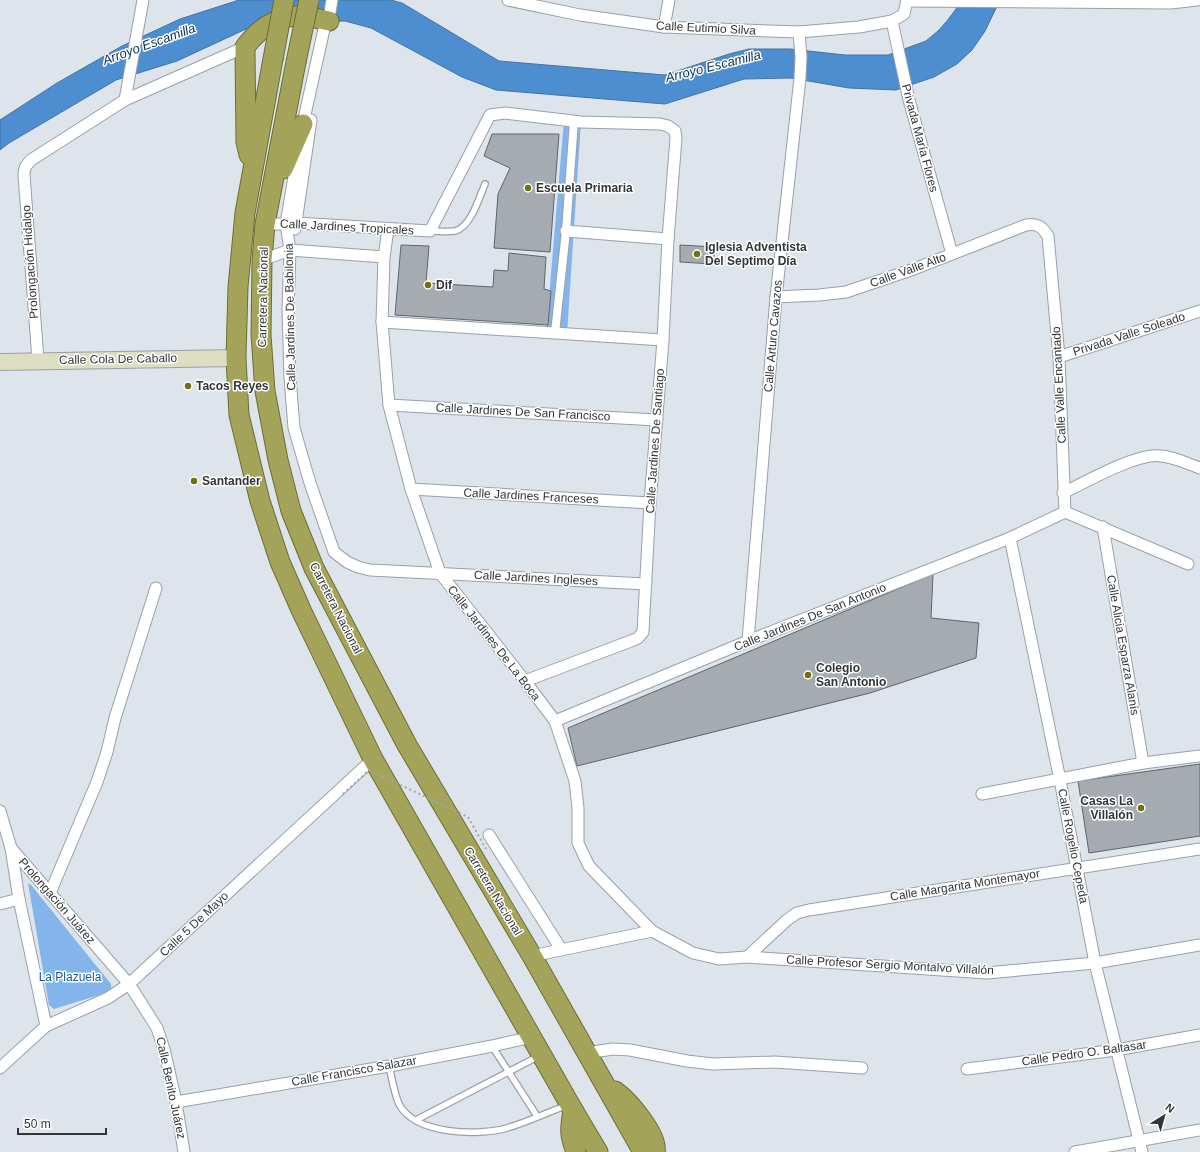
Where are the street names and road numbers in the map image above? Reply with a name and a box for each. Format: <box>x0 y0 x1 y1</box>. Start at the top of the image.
street label: Calle Eutimio Silva <box>656 18 757 38</box>
street label: Privada María Flores <box>899 82 941 194</box>
street label: Prolongación Hidalgo <box>19 204 41 319</box>
street label: Calle Jardines Tropicales <box>280 217 414 237</box>
street label: Calle Jardines De Babilonia <box>282 243 298 391</box>
street label: Carretera Nacional <box>255 247 271 347</box>
street label: Calle Valle Alto <box>868 250 948 290</box>
street label: Calle Arturo Cavazos <box>761 279 785 393</box>
street label: Privada Valle Soleado <box>1071 309 1187 359</box>
street label: Calle Valle Encantado <box>1049 326 1069 444</box>
street label: Calle Cola De Caballo <box>59 351 177 367</box>
street label: Calle Jardines De Santiago <box>643 368 667 514</box>
street label: Calle Jardines De San Francisco <box>435 400 611 424</box>
street label: Calle Jardines Franceses <box>463 485 599 507</box>
street label: Carretera Nacional <box>307 560 365 656</box>
street label: Calle Jardines Ingleses <box>474 568 598 588</box>
street label: Calle Alicia Esparza Alanís <box>1104 574 1142 716</box>
street label: Calle Jardines De San Antonio <box>732 580 888 654</box>
street label: Calle Jardines De La Boca <box>445 583 543 704</box>
street label: Calle Rogelio Cepeda <box>1055 787 1091 905</box>
street label: Carretera Nacional <box>461 844 525 938</box>
street label: Prolongación Juárez <box>16 855 98 947</box>
street label: Calle Margarita Montemayor <box>889 866 1041 904</box>
street label: Calle 5 De Mayo <box>157 888 231 959</box>
street label: Calle Profesor Sergio Montalvo Villalón <box>786 953 994 977</box>
street label: Calle Benito Juárez <box>153 1036 189 1140</box>
street label: Calle Pedro O. Baltasar <box>1021 1037 1147 1069</box>
street label: Calle Francisco Salazar <box>290 1053 418 1089</box>

